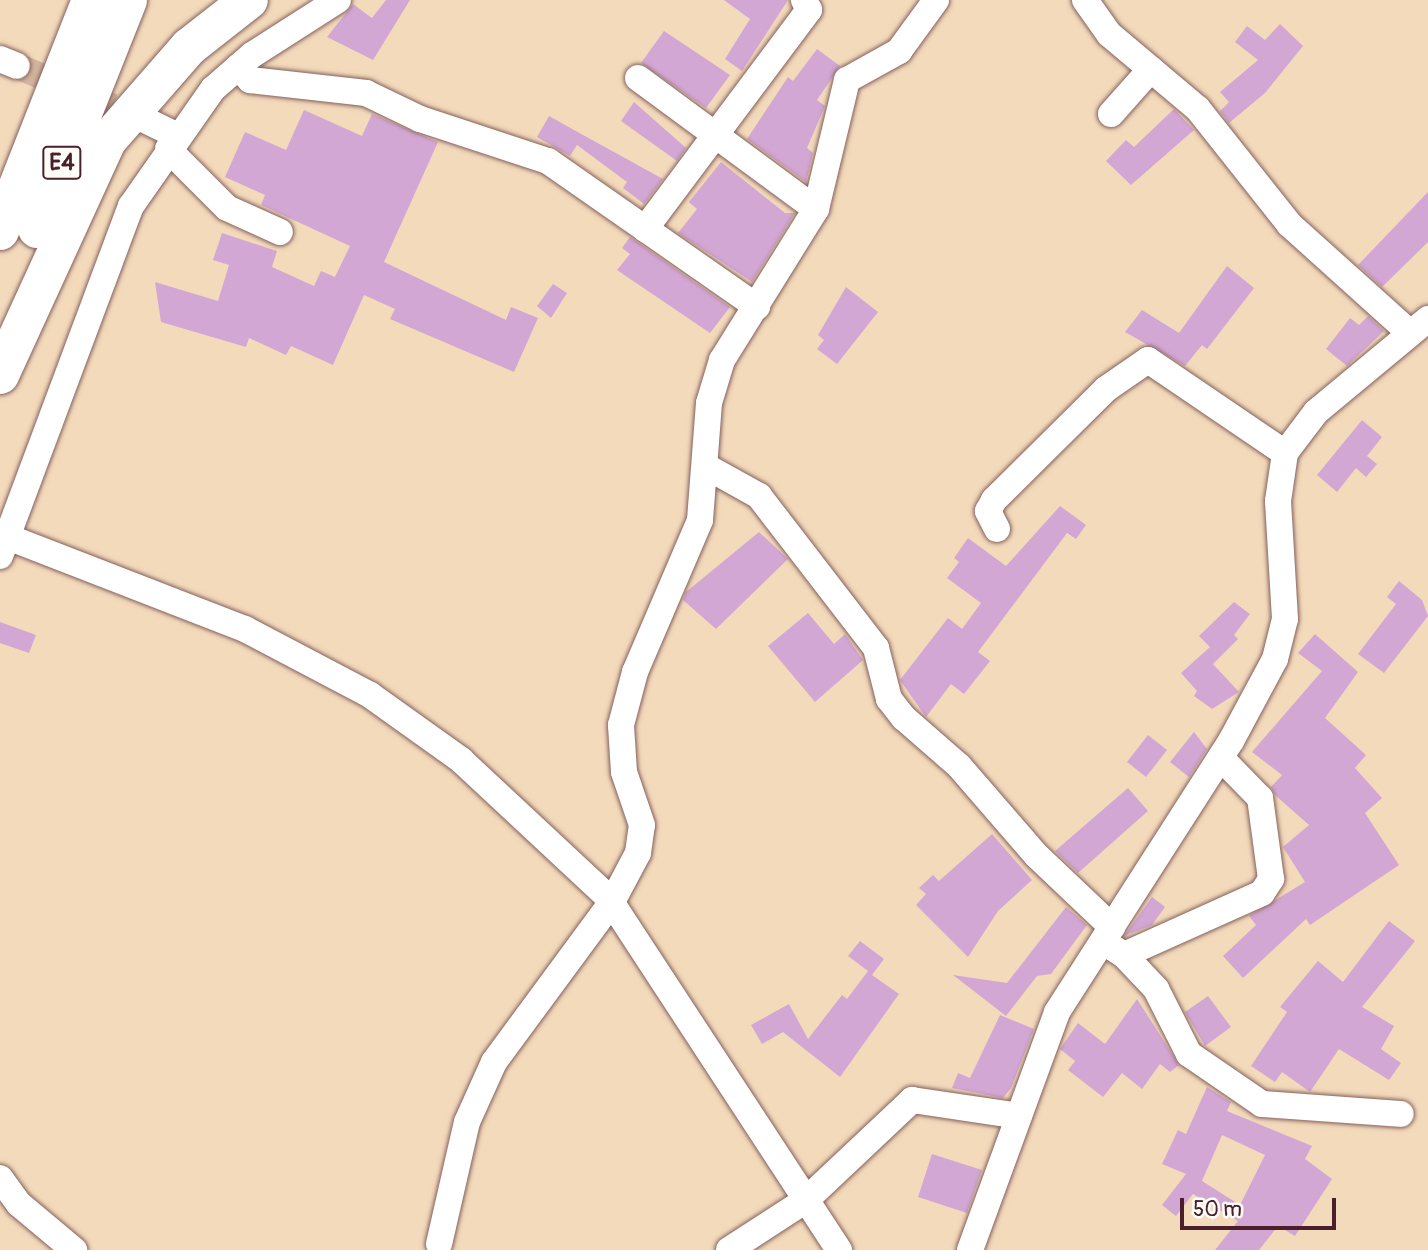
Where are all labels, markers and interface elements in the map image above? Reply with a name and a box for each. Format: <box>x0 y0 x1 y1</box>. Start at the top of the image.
road number: E4 <box>41 144 83 182</box>
scale bar <box>1183 1184 1339 1228</box>
text: 50 m <box>1193 1196 1242 1223</box>

